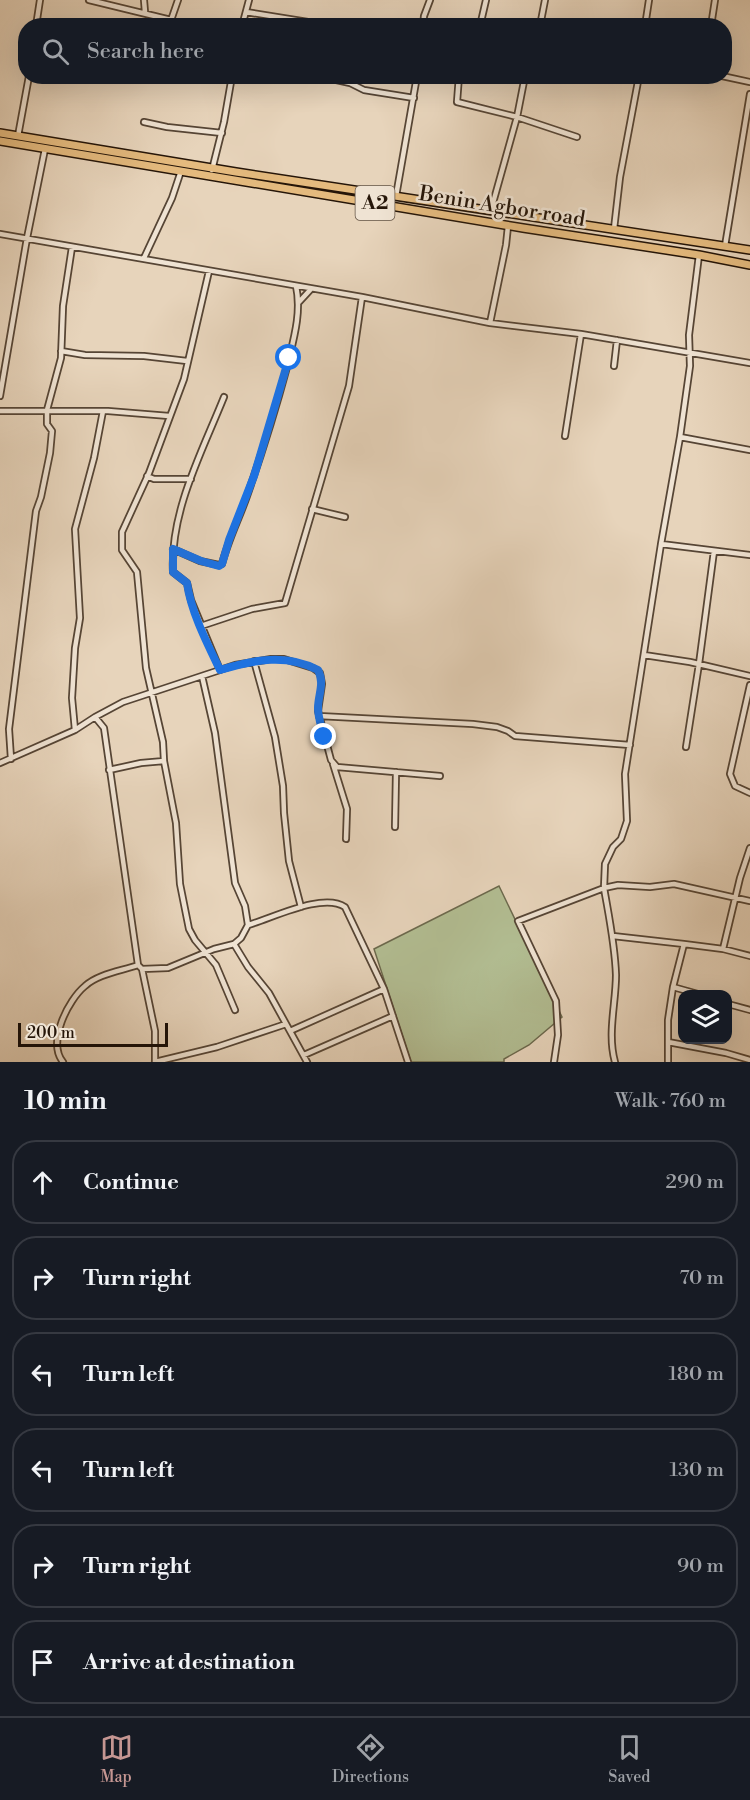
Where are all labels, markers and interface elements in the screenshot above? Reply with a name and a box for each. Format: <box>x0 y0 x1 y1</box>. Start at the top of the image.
search box <box>18 18 732 84</box>
icon: search <box>39 35 72 68</box>
text: Search here <box>87 38 204 65</box>
street label: Benin Agbor road <box>416 181 587 233</box>
road number: A2 <box>356 186 394 220</box>
route start <box>275 344 301 370</box>
route end <box>310 723 336 749</box>
map controls <box>678 990 732 1044</box>
button: layers <box>678 990 732 1044</box>
scale bar <box>18 1020 168 1048</box>
text: 200 m <box>27 1023 75 1043</box>
text: 10 min <box>24 1085 107 1117</box>
text: Walk · 760 m <box>615 1089 726 1114</box>
icon: ahead <box>26 1166 59 1199</box>
text: Continue <box>83 1169 179 1196</box>
text: 290 m <box>666 1170 724 1195</box>
icon: right <box>26 1262 59 1295</box>
text: Turn right <box>83 1265 191 1292</box>
text: 70 m <box>680 1266 724 1291</box>
icon: left <box>26 1358 59 1391</box>
text: Turn left <box>83 1361 174 1388</box>
text: 180 m <box>669 1362 724 1387</box>
icon: left <box>26 1454 59 1487</box>
text: Turn left <box>83 1457 174 1484</box>
text: 130 m <box>669 1458 724 1483</box>
icon: right <box>26 1550 59 1583</box>
text: Turn right <box>83 1553 191 1580</box>
text: 90 m <box>677 1554 724 1579</box>
icon: arrive <box>26 1646 59 1679</box>
text: Arrive at destination <box>83 1649 295 1676</box>
tab: Map <box>100 1731 133 1787</box>
tab: Directions <box>332 1731 409 1787</box>
tab: Saved <box>608 1731 650 1787</box>

